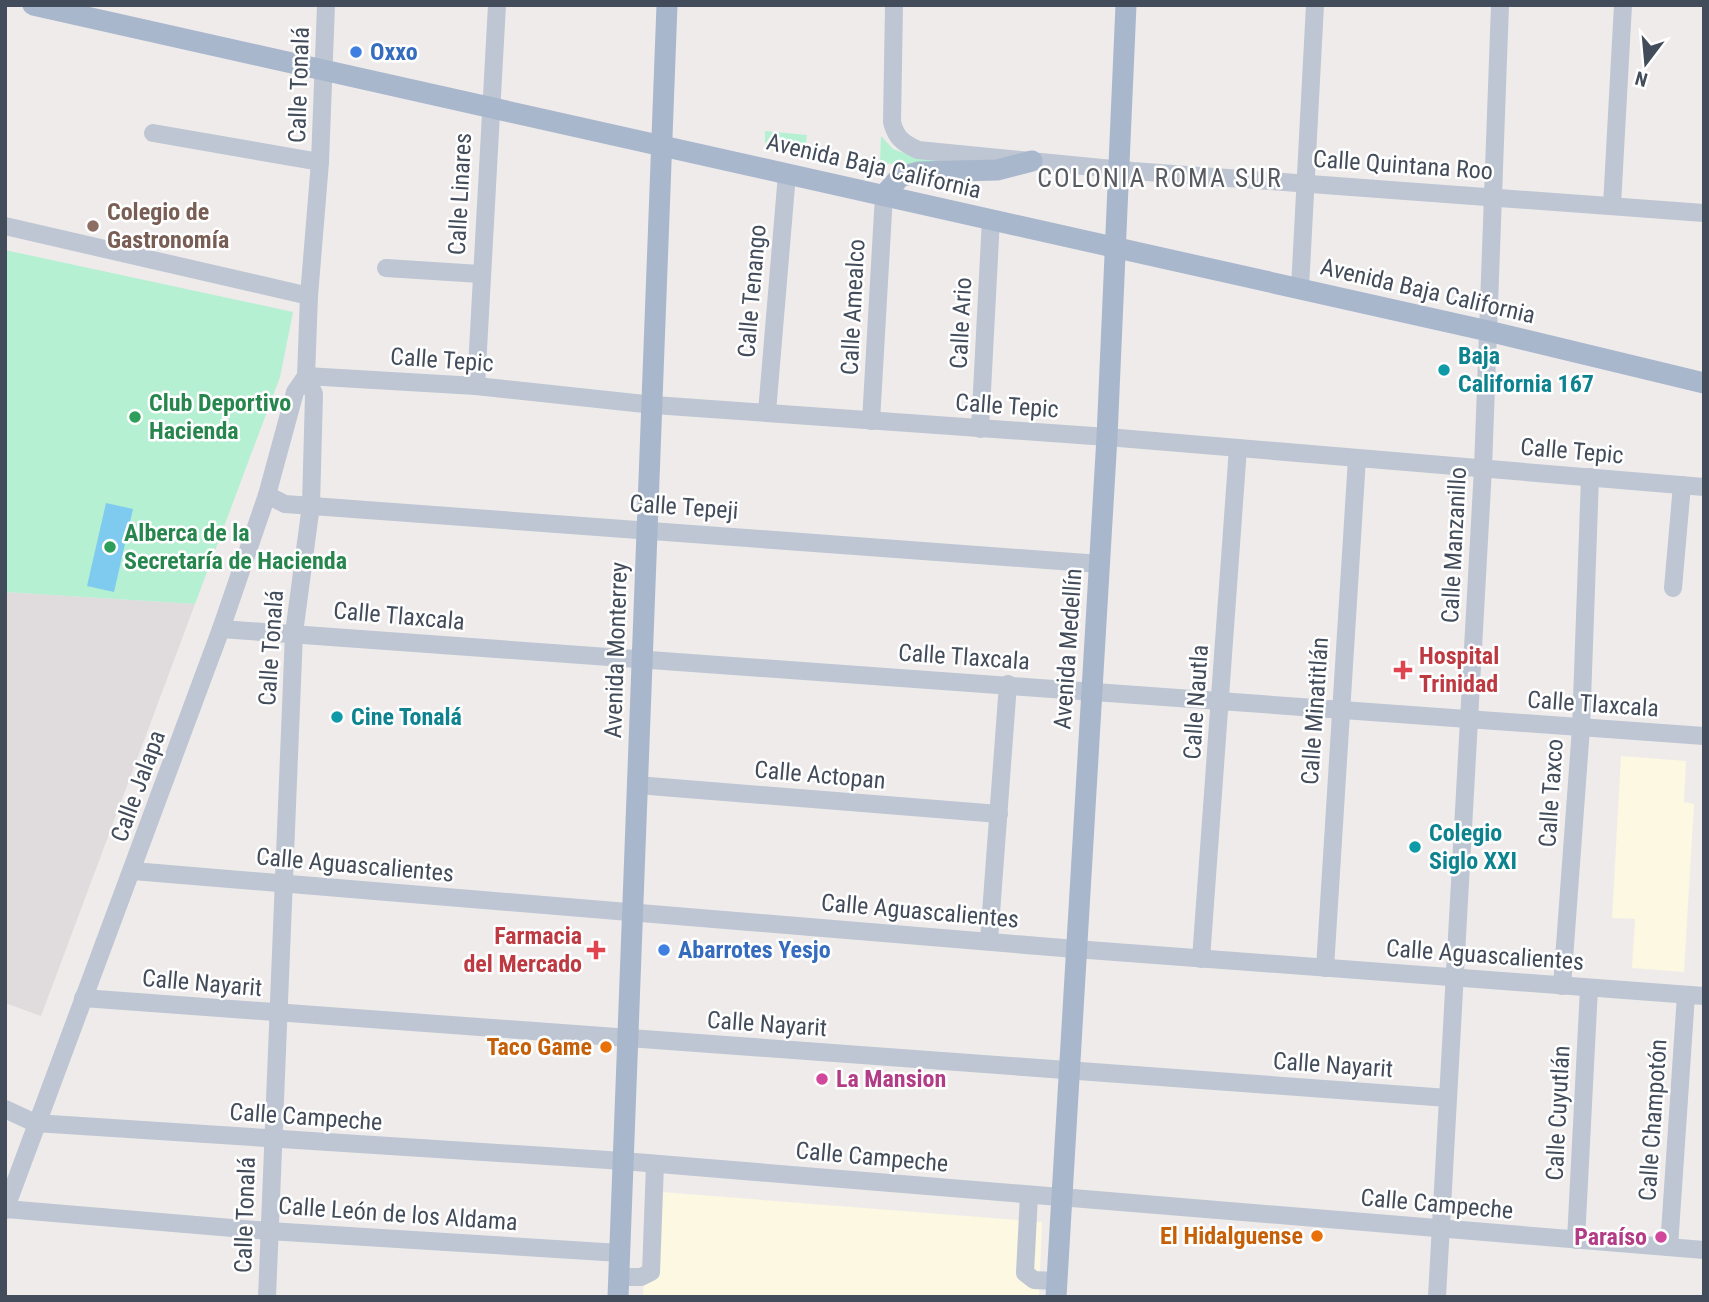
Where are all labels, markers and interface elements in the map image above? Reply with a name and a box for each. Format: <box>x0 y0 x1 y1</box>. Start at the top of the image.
street label: Calle Tonalá <box>283 27 315 143</box>
north arrow <box>1611 28 1681 98</box>
place label: Oxxo <box>370 38 418 66</box>
marker: Oxxo <box>348 44 364 60</box>
text: N <box>1633 66 1650 92</box>
street label: Avenida Baja California <box>764 128 984 204</box>
street label: Calle Linares <box>443 132 477 256</box>
street label: Calle Quintana Roo <box>1312 145 1494 185</box>
district label: COLONIA ROMA SUR <box>1037 163 1283 193</box>
place label: Colegio de Gastronomía <box>107 198 229 254</box>
marker: Colegio de Gastronomía <box>85 218 101 234</box>
street label: Calle Tenango <box>732 223 772 359</box>
street label: Calle Amealco <box>835 238 871 376</box>
street label: Avenida Baja California <box>1318 253 1538 329</box>
street label: Calle Ario <box>945 277 977 369</box>
street label: Calle Tepic <box>389 342 495 378</box>
place label: Baja California 167 <box>1458 342 1594 398</box>
marker: Baja California 167 <box>1436 362 1452 378</box>
street label: Calle Tepic <box>954 388 1060 424</box>
place label: Club Deportivo Hacienda <box>149 389 291 445</box>
marker: Club Deportivo Hacienda <box>127 409 143 425</box>
street label: Calle Tepic <box>1519 433 1625 469</box>
street label: Calle Manzanillo <box>1436 466 1472 624</box>
street label: Calle Tepeji <box>629 489 739 525</box>
place label: Alberca de la Secretaría de Hacienda <box>124 519 347 575</box>
marker: Alberca de la Secretaría de Hacienda <box>102 539 118 555</box>
street label: Avenida Monterrey <box>599 561 633 739</box>
street label: Avenida Medellín <box>1048 567 1088 731</box>
street label: Calle Tonalá <box>253 589 289 707</box>
street label: Calle Tlaxcala <box>332 596 466 636</box>
street label: Calle Minatitlán <box>1296 636 1334 786</box>
street label: Calle Tlaxcala <box>897 638 1031 676</box>
place label: Hospital Trinidad <box>1419 642 1499 698</box>
street label: Calle Nautla <box>1178 644 1214 760</box>
marker: Hospital Trinidad <box>1393 660 1413 680</box>
street label: Calle Tlaxcala <box>1526 685 1660 723</box>
place label: Cine Tonalá <box>351 703 462 731</box>
marker: Cine Tonalá <box>329 709 345 725</box>
street label: Calle Jalapa <box>105 727 171 845</box>
street label: Calle Taxco <box>1533 738 1569 848</box>
street label: Calle Actopan <box>753 755 887 795</box>
place label: Colegio Siglo XXI <box>1429 819 1517 875</box>
marker: Colegio Siglo XXI <box>1407 839 1423 855</box>
street label: Calle Aguascalientes <box>255 842 455 888</box>
street label: Calle Aguascalientes <box>820 888 1020 934</box>
place label: Farmacia del Mercado <box>463 922 582 978</box>
street label: Calle Aguascalientes <box>1385 934 1585 976</box>
place label: Abarrotes Yesjo <box>678 936 831 964</box>
marker: Farmacia del Mercado <box>588 942 604 958</box>
marker: Abarrotes Yesjo <box>656 942 672 958</box>
street label: Calle Nayarit <box>141 964 263 1002</box>
street label: Calle Nayarit <box>706 1006 828 1042</box>
place label: Taco Game <box>486 1033 592 1061</box>
street label: Calle Champotón <box>1633 1038 1673 1202</box>
marker: Taco Game <box>598 1039 614 1055</box>
street label: Calle Cuyutlán <box>1540 1045 1576 1181</box>
street label: Calle Nayarit <box>1272 1047 1394 1083</box>
place label: La Mansion <box>836 1065 946 1093</box>
marker: La Mansion <box>814 1071 830 1087</box>
street label: Calle Campeche <box>229 1098 383 1136</box>
street label: Calle Campeche <box>795 1136 949 1178</box>
street label: Calle Tonalá <box>229 1157 261 1273</box>
street label: Calle Campeche <box>1360 1183 1514 1225</box>
street label: Calle León de los Aldama <box>277 1192 519 1236</box>
place label: El Hidalguense <box>1160 1222 1303 1250</box>
place label: Paraíso <box>1574 1223 1647 1251</box>
marker: El Hidalguense <box>1309 1228 1325 1244</box>
marker: Paraíso <box>1653 1229 1669 1245</box>

